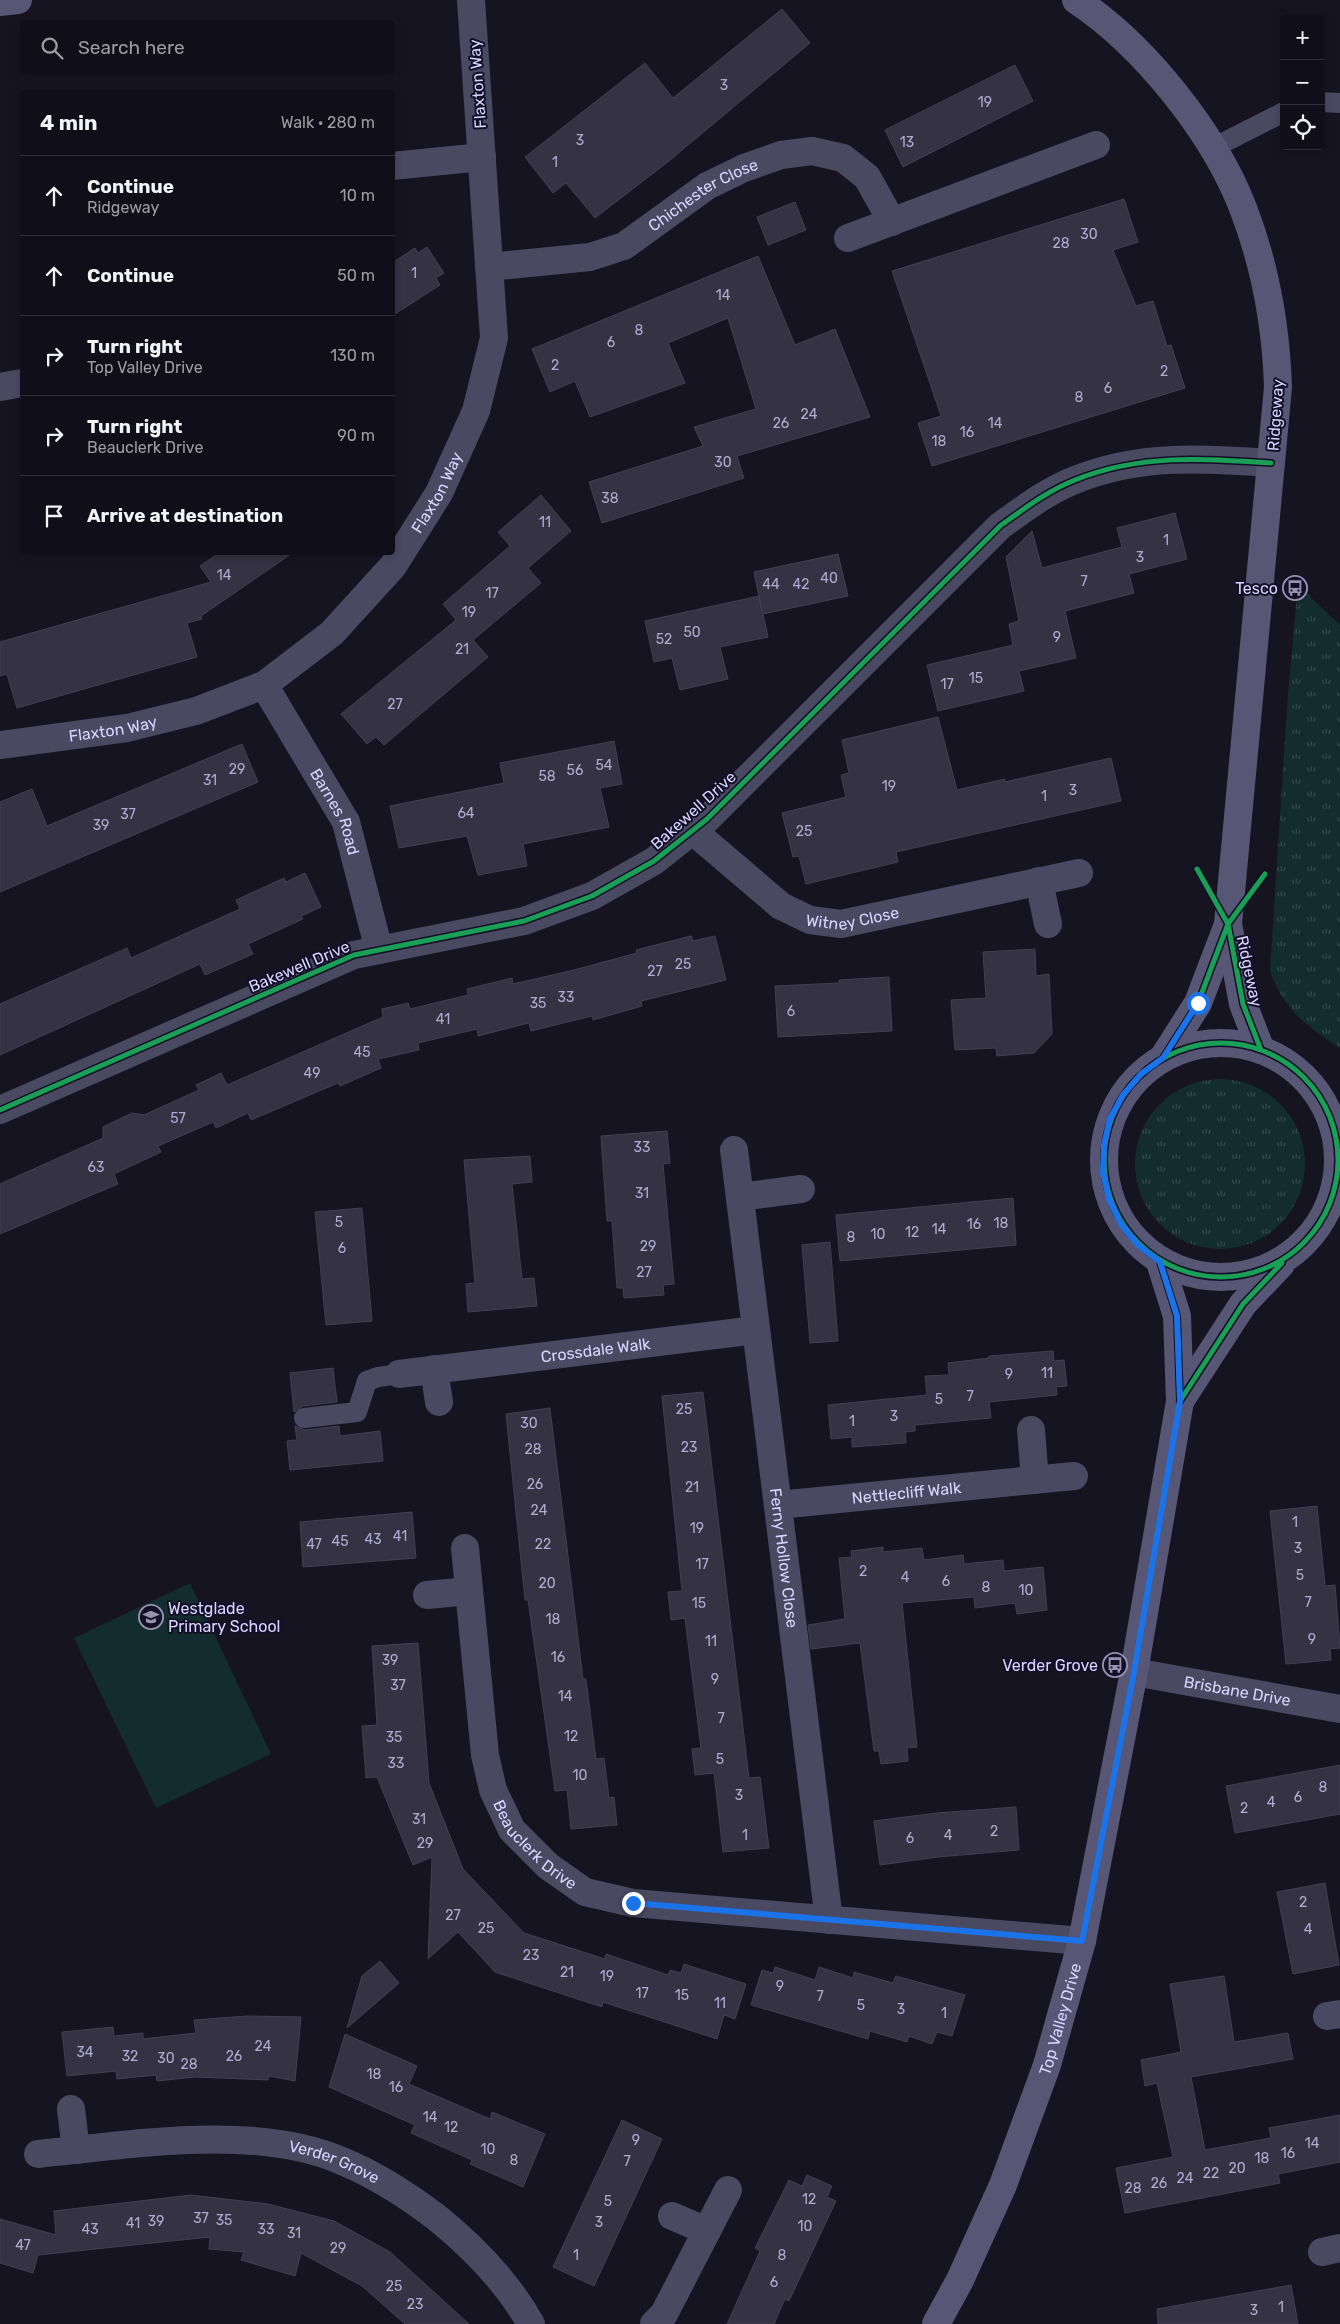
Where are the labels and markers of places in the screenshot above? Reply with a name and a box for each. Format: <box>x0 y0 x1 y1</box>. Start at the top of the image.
bus stop icon: Tesco <box>1282 575 1308 601</box>
place label: Tesco <box>1235 579 1278 598</box>
place label: Westglade Primary School <box>168 1599 280 1636</box>
school or university icon: Westglade Primary School <box>138 1604 164 1630</box>
bus stop icon: Verder Grove <box>1102 1652 1128 1678</box>
place label: Verder Grove <box>1002 1656 1098 1675</box>

